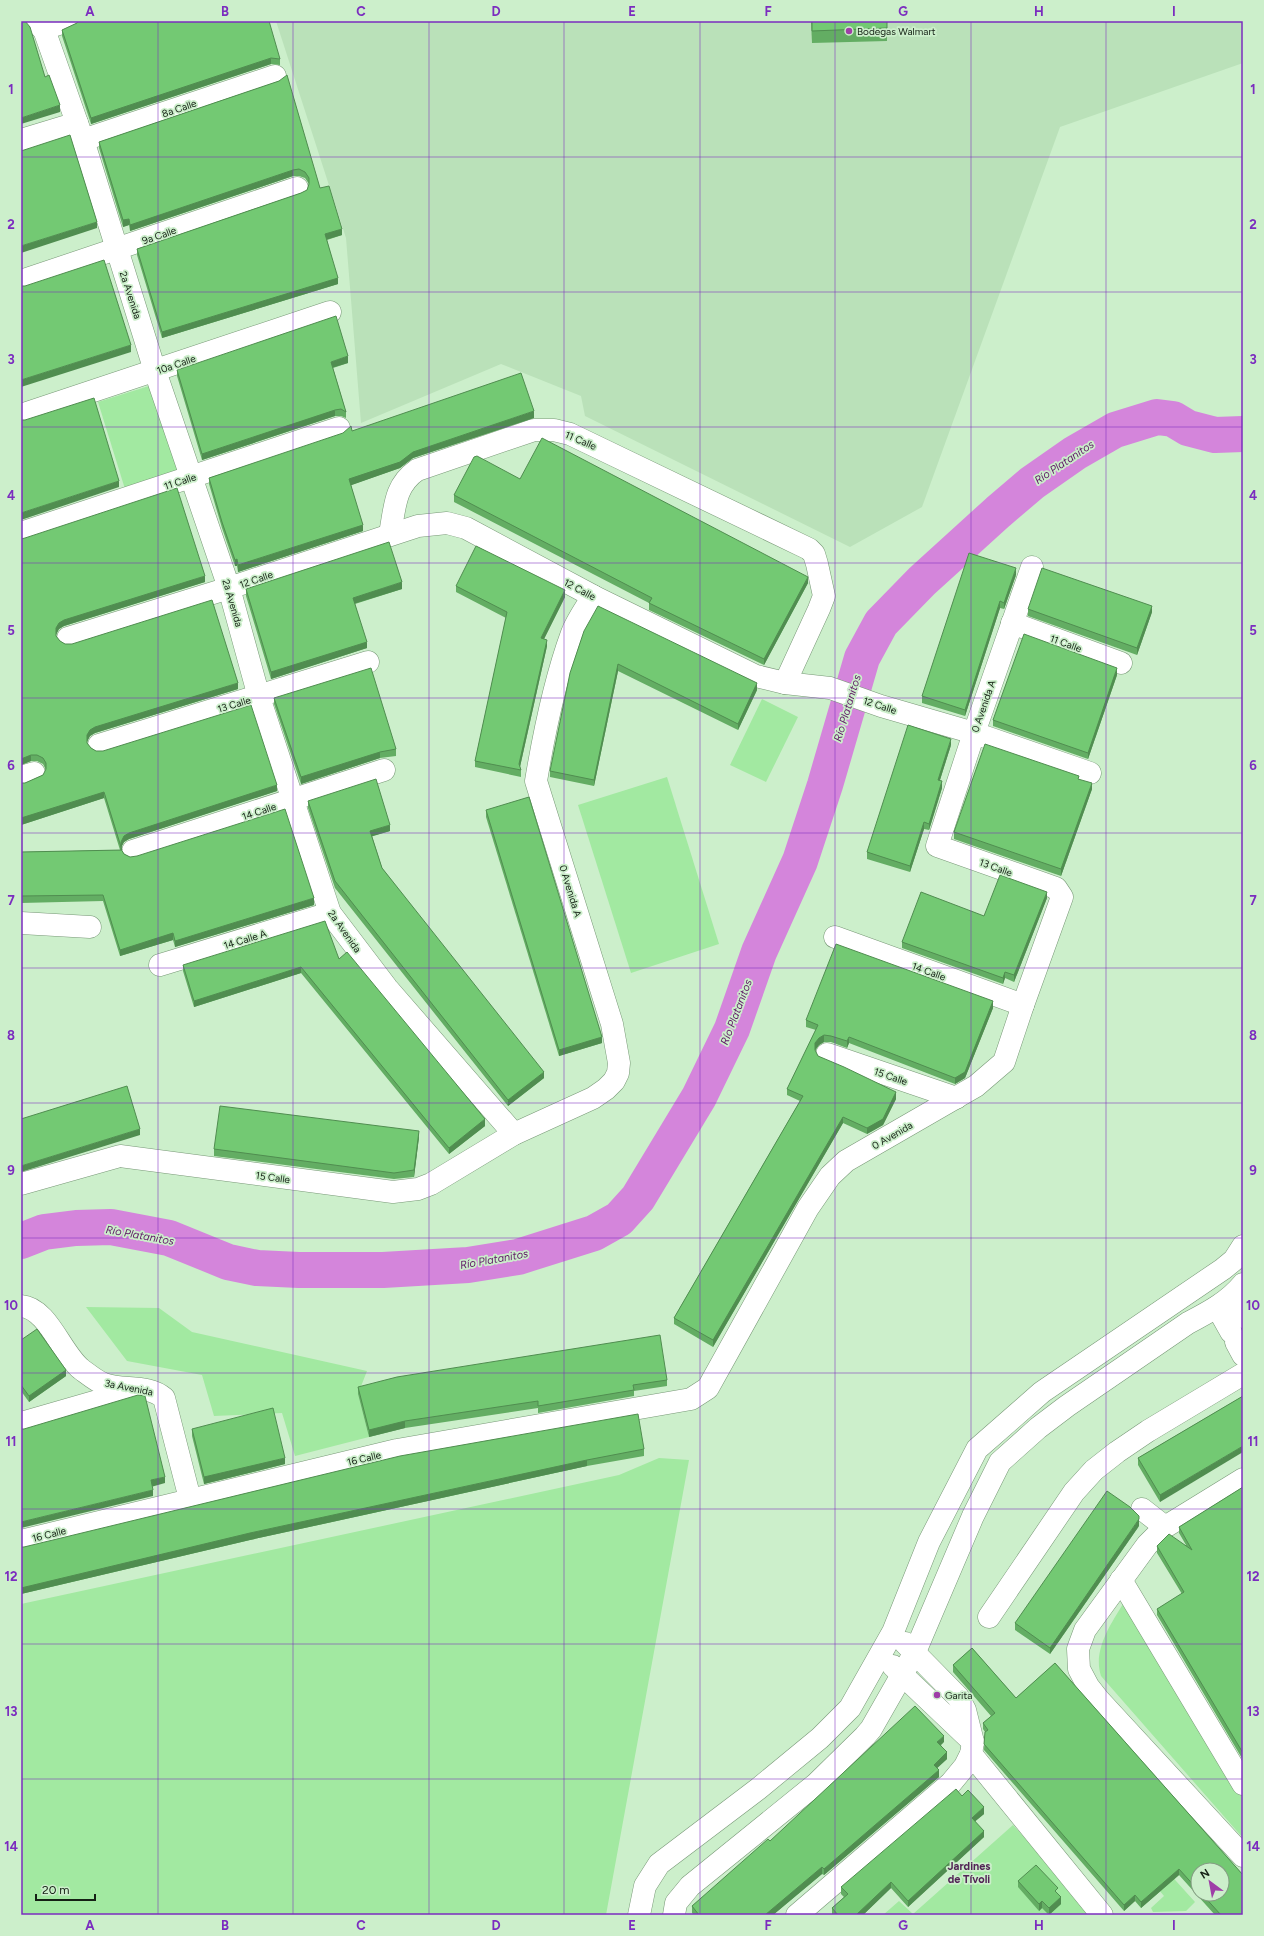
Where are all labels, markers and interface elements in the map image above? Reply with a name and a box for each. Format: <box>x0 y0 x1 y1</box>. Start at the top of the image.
text: A <box>85 4 95 19</box>
text: B <box>221 4 229 19</box>
text: C <box>356 4 366 19</box>
text: D <box>491 4 501 19</box>
text: E <box>628 4 636 19</box>
text: F <box>764 4 772 19</box>
text: G <box>898 4 908 19</box>
text: H <box>1034 4 1044 19</box>
text: I <box>1172 4 1176 19</box>
place label: Bodegas Walmart <box>857 25 936 38</box>
marker: Bodegas Walmart <box>844 26 854 36</box>
text: 1 <box>8 82 14 97</box>
text: 1 <box>1250 82 1256 97</box>
street label: 8a Calle <box>160 96 199 120</box>
text: 2 <box>7 217 15 232</box>
text: 2 <box>1249 217 1257 232</box>
street label: 9a Calle <box>140 223 179 247</box>
street label: 2a Avenida <box>117 270 144 321</box>
text: 3 <box>7 352 15 367</box>
street label: 10a Calle <box>155 352 198 377</box>
text: 3 <box>1249 352 1257 367</box>
street label: 11 Calle <box>563 428 599 453</box>
water label: Río Platanitos <box>1032 438 1097 487</box>
street label: 11 Calle <box>162 470 198 493</box>
text: 4 <box>7 488 15 503</box>
text: 4 <box>1249 488 1257 503</box>
street label: 12 Calle <box>238 568 275 591</box>
street label: 12 Calle <box>562 576 598 603</box>
street label: 2a Avenida <box>219 578 246 629</box>
text: 5 <box>7 623 15 638</box>
text: 5 <box>1249 623 1257 638</box>
street label: 11 Calle <box>1048 632 1084 655</box>
water label: Río Platanitos <box>831 673 864 743</box>
street label: 0 Avenida A <box>969 678 999 734</box>
street label: 13 Calle <box>216 693 253 716</box>
street label: 12 Calle <box>861 694 899 717</box>
text: 6 <box>7 758 15 773</box>
text: 6 <box>1249 758 1257 773</box>
street label: 14 Calle <box>241 800 278 823</box>
street label: 13 Calle <box>978 856 1015 880</box>
street label: 0 Avenida A <box>556 863 585 919</box>
text: 7 <box>7 893 15 908</box>
text: 7 <box>1249 893 1257 908</box>
street label: 2a Avenida <box>325 907 364 955</box>
street label: 14 Calle A <box>222 927 268 952</box>
street label: 14 Calle <box>910 959 948 984</box>
water label: Río Platanitos <box>718 978 755 1047</box>
text: 8 <box>7 1028 15 1043</box>
text: 8 <box>1249 1028 1257 1043</box>
street label: 15 Calle <box>872 1065 910 1088</box>
street label: 0 Avenida <box>870 1119 915 1152</box>
text: 9 <box>7 1163 15 1178</box>
text: 9 <box>1249 1163 1257 1178</box>
street label: 15 Calle <box>255 1169 291 1186</box>
water label: Río Platanitos <box>105 1223 175 1248</box>
water label: Río Platanitos <box>459 1247 529 1272</box>
text: 10 <box>4 1298 18 1313</box>
text: 10 <box>1246 1298 1260 1313</box>
street label: 3a Avenida <box>104 1376 154 1399</box>
text: 11 <box>6 1434 16 1449</box>
text: 11 <box>1248 1434 1258 1449</box>
street label: 16 Calle <box>346 1448 383 1469</box>
street label: 16 Calle <box>31 1524 68 1545</box>
text: 12 <box>4 1569 18 1584</box>
text: 12 <box>1246 1569 1260 1584</box>
place label: Garita <box>945 1689 972 1702</box>
marker: Garita <box>932 1690 942 1700</box>
text: 13 <box>5 1704 17 1719</box>
text: 13 <box>1247 1704 1259 1719</box>
text: 14 <box>4 1839 18 1854</box>
text: 14 <box>1246 1839 1260 1854</box>
district label: Jardines de Tívoli <box>948 1860 991 1886</box>
north arrow <box>1190 1862 1230 1902</box>
text: N <box>1198 1866 1212 1882</box>
scale bar <box>36 1876 95 1902</box>
text: 20 m <box>42 1883 70 1897</box>
text: A <box>85 1918 95 1933</box>
text: B <box>221 1918 229 1933</box>
text: C <box>356 1918 366 1933</box>
text: D <box>491 1918 501 1933</box>
text: E <box>628 1918 636 1933</box>
text: F <box>764 1918 772 1933</box>
text: G <box>898 1918 908 1933</box>
text: H <box>1034 1918 1044 1933</box>
text: I <box>1172 1918 1176 1933</box>

